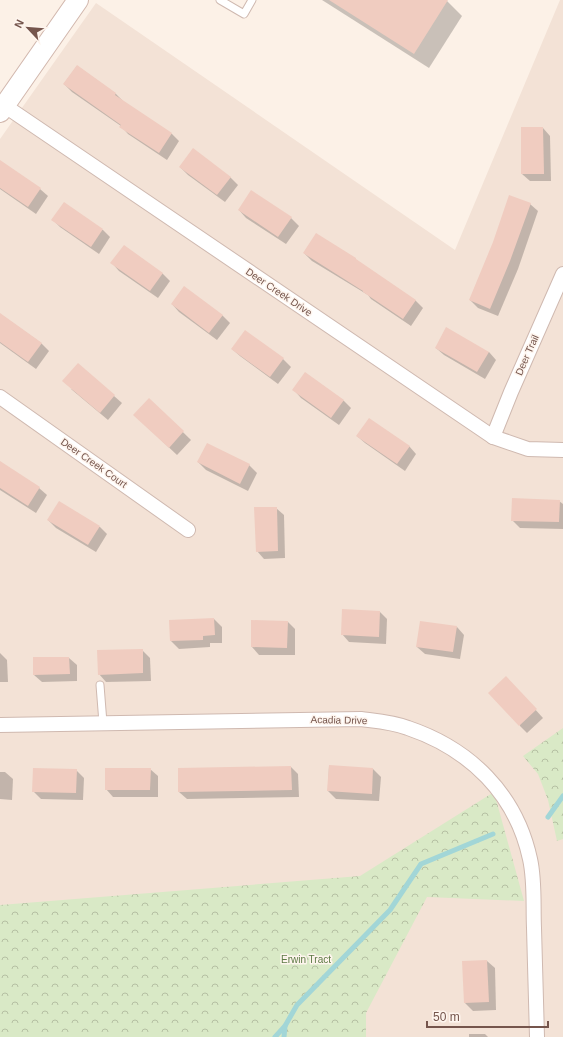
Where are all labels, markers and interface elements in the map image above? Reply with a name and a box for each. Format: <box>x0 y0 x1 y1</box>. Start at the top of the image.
north arrow <box>8 8 48 48</box>
text: N <box>12 17 26 30</box>
street label: Deer Creek Drive <box>244 266 314 318</box>
street label: Deer Trail <box>513 333 541 377</box>
street label: Deer Creek Court <box>59 436 129 490</box>
street label: Acadia Drive <box>311 714 368 726</box>
park label: Erwin Tract <box>281 954 331 965</box>
scale bar <box>427 1003 548 1029</box>
text: 50 m <box>433 1010 460 1024</box>

